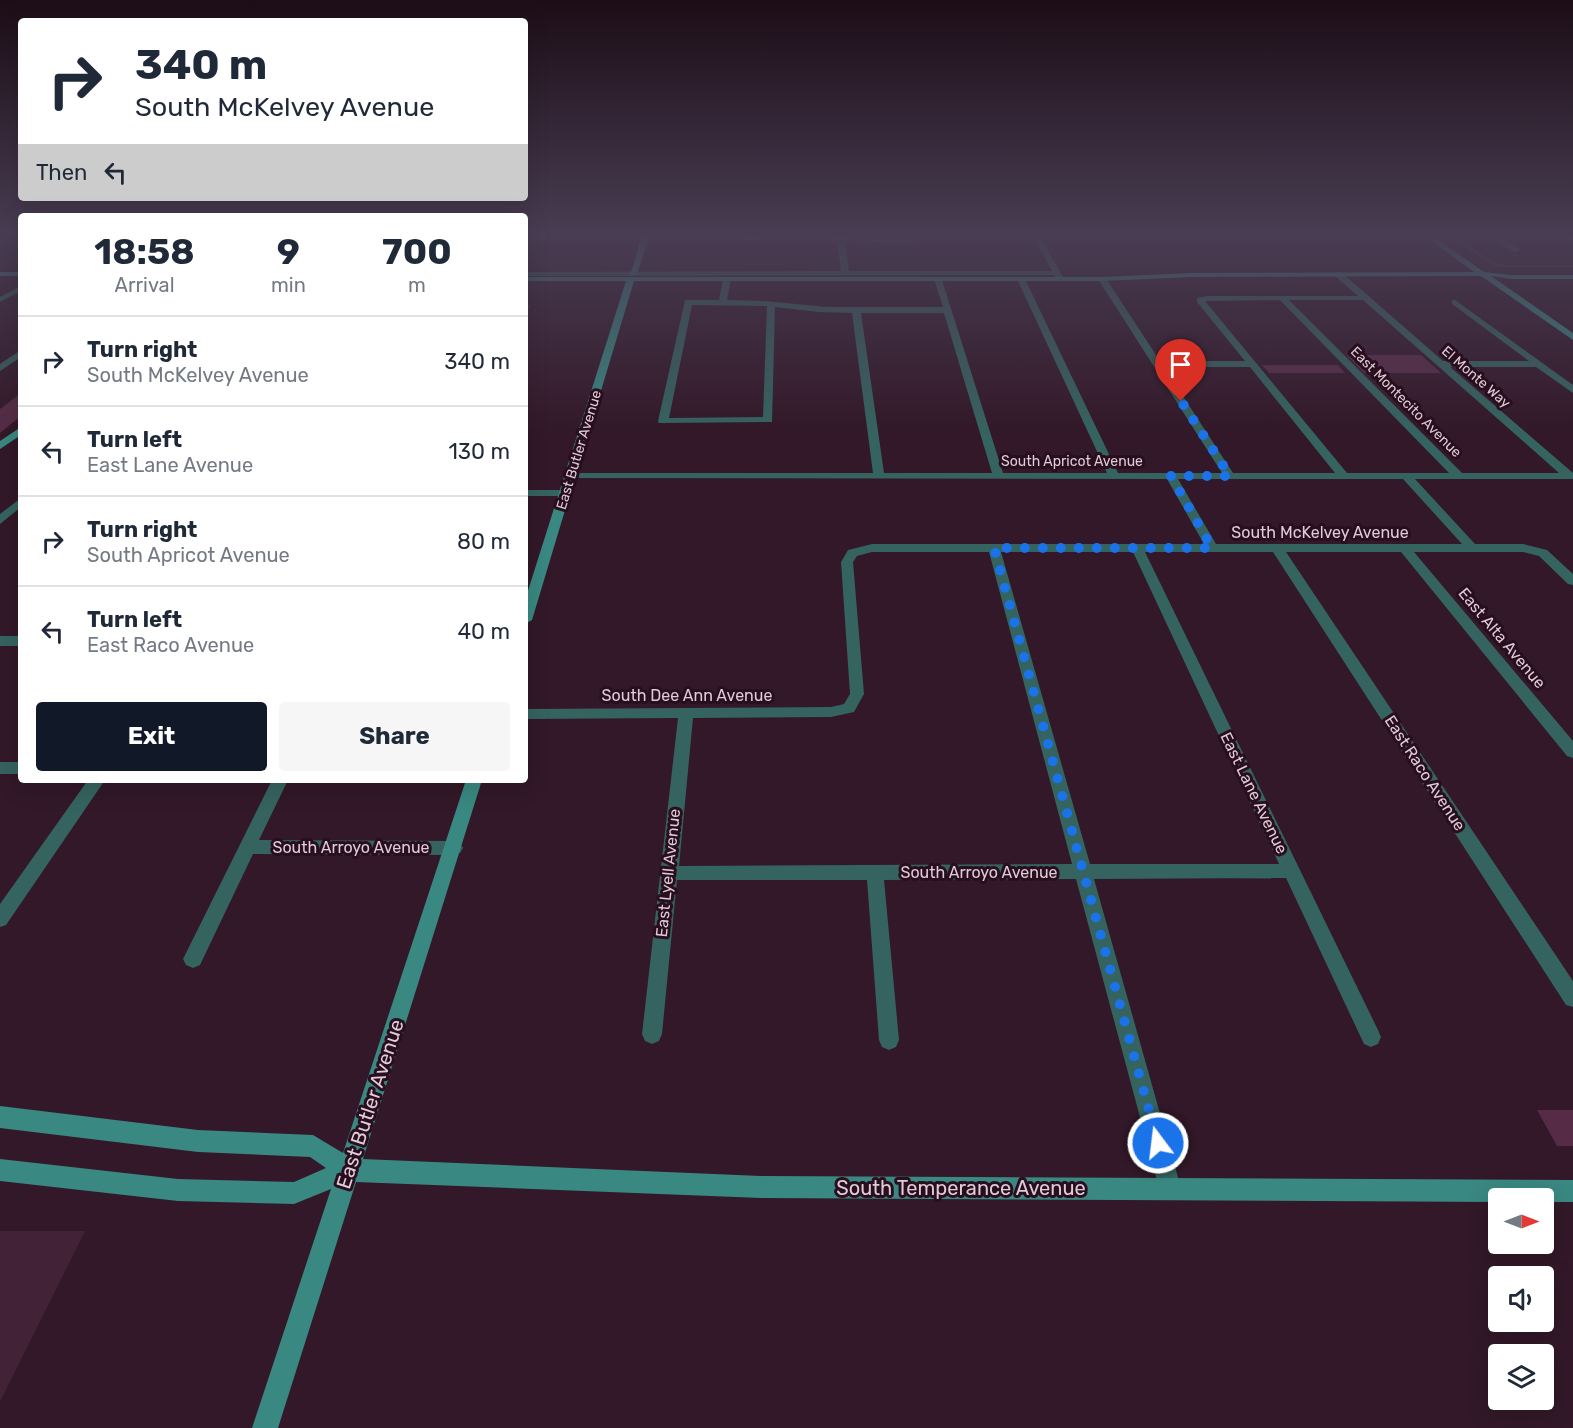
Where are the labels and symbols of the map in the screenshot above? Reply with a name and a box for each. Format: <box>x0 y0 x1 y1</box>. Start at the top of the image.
pin <box>1155 339 1206 401</box>
street label: East Montecito Avenue <box>1347 343 1465 461</box>
street label: El Monte Way <box>1438 343 1514 412</box>
street label: East Butler Avenue <box>553 388 605 512</box>
street label: South Apricot Avenue <box>1001 453 1143 470</box>
street label: South McKelvey Avenue <box>1231 523 1409 542</box>
street label: East Alta Avenue <box>1454 584 1550 692</box>
street label: South Dee Ann Avenue <box>602 686 772 705</box>
street label: East Raco Avenue <box>1381 712 1469 834</box>
street label: East Lane Avenue <box>1216 729 1292 857</box>
street label: East Lyell Avenue <box>652 808 684 938</box>
street label: South Arroyo Avenue <box>272 838 430 857</box>
street label: South Arroyo Avenue <box>900 863 1058 882</box>
street label: East Butler Avenue <box>331 1016 409 1192</box>
position arrow <box>1126 1111 1190 1175</box>
street label: South Temperance Avenue <box>836 1176 1086 1200</box>
north arrow <box>1488 1188 1554 1254</box>

